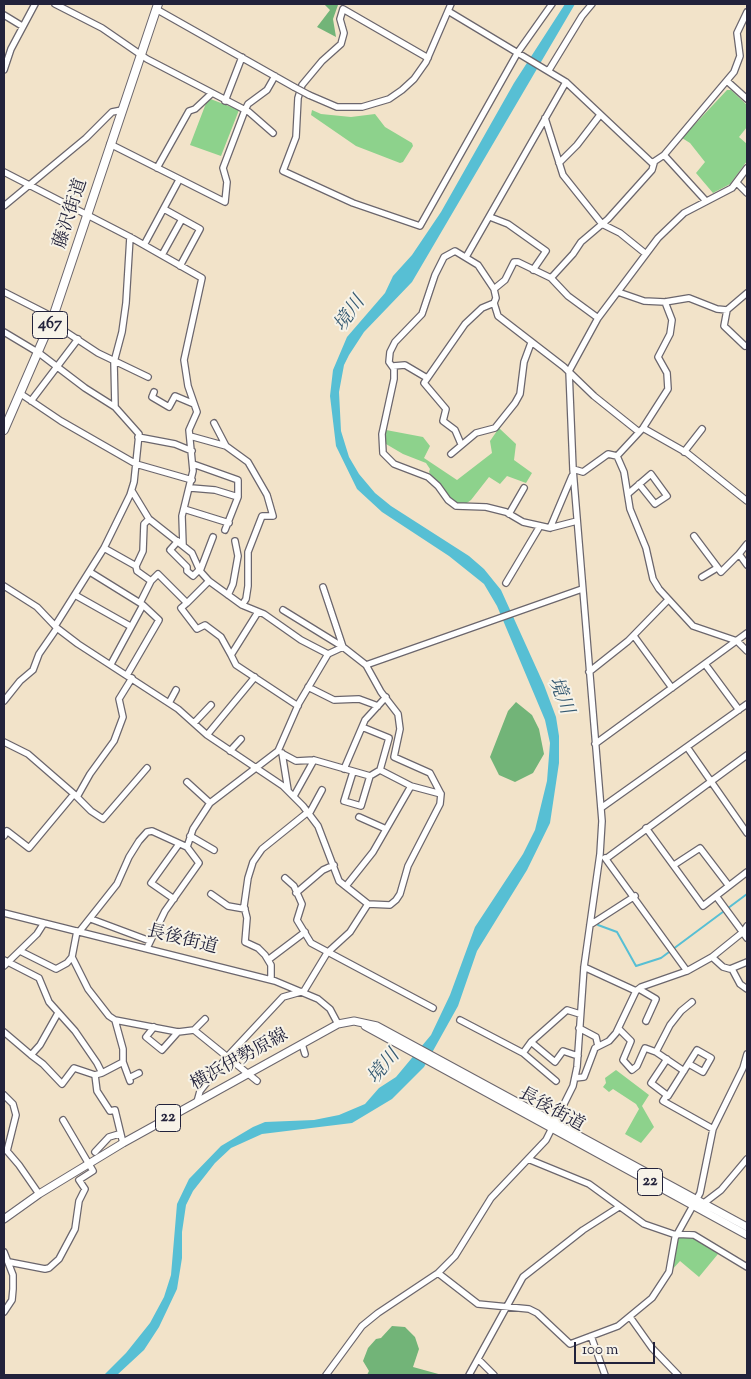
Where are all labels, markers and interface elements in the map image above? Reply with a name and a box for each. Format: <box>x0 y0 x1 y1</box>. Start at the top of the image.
street label: 藤沢街道 <box>51 176 93 252</box>
water label: 境川 <box>331 293 371 337</box>
road number: 467 <box>32 312 68 338</box>
water label: 境川 <box>542 674 576 718</box>
street label: 長後街道 <box>144 922 220 960</box>
street label: 横浜伊勢原線 <box>188 1025 292 1097</box>
water label: 境川 <box>364 1046 406 1090</box>
street label: 長後街道 <box>514 1084 588 1138</box>
road number: 22 <box>156 1104 180 1132</box>
road number: 22 <box>638 1168 662 1196</box>
scale bar <box>576 1332 657 1364</box>
text: 100 m <box>582 1340 618 1361</box>

